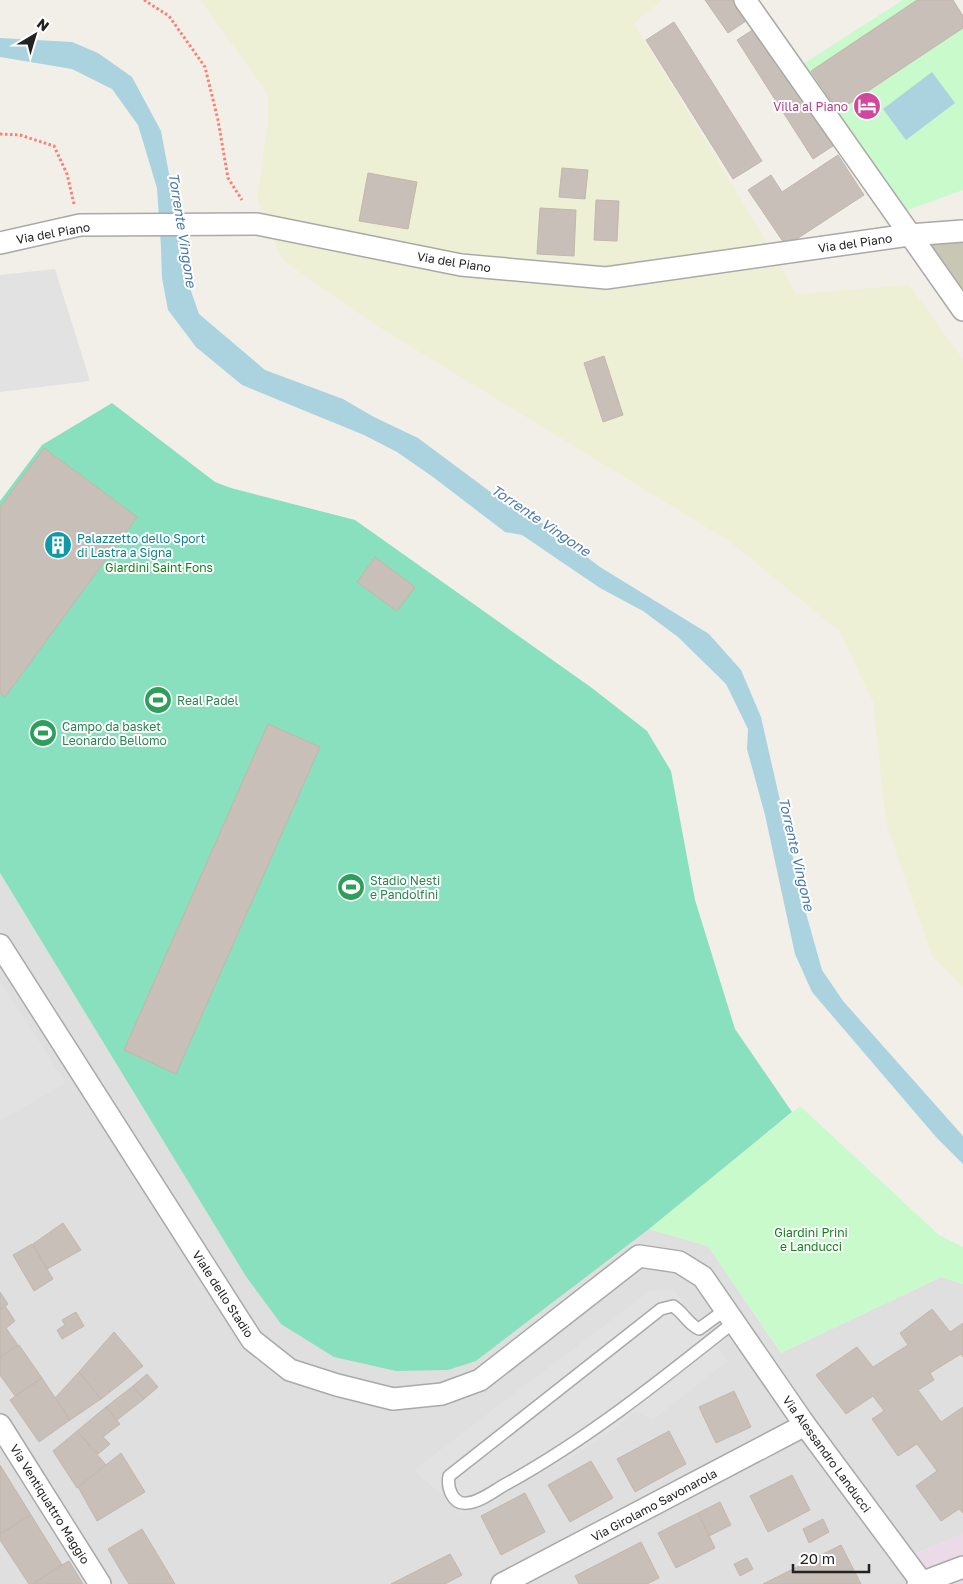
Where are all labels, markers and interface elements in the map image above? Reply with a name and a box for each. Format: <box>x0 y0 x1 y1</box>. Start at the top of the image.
north arrow <box>10 10 60 60</box>
text: N <box>34 14 53 34</box>
hotel icon: Villa al Piano <box>852 91 882 121</box>
place label: Villa al Piano <box>773 99 848 114</box>
water label: Torrente Vingone <box>166 171 201 289</box>
street label: Via del Piano <box>15 219 91 247</box>
street label: Via del Piano <box>817 230 893 256</box>
street label: Via del Piano <box>416 249 492 275</box>
water label: Torrente Vingone <box>488 481 595 560</box>
building icon: Palazzetto dello Sport di Lastra a Signa <box>43 530 73 560</box>
place label: Palazzetto dello Sport di Lastra a Signa <box>77 531 205 560</box>
park label: Giardini Saint Fons <box>105 560 213 575</box>
sports icon: Real Padel <box>143 685 173 715</box>
place label: Real Padel <box>177 693 238 708</box>
sports icon: Campo da basket Leonardo Bellomo <box>28 718 58 748</box>
place label: Campo da basket Leonardo Bellomo <box>62 719 167 748</box>
water label: Torrente Vingone <box>776 796 819 913</box>
sports icon: Stadio Nesti e Pandolfini <box>336 872 366 902</box>
place label: Stadio Nesti e Pandolfini <box>370 873 440 902</box>
park label: Giardini Prini e Landucci <box>774 1225 848 1254</box>
street label: Viale dello Stadio <box>189 1248 257 1340</box>
street label: Via Alessandro Landucci <box>780 1393 874 1515</box>
street label: Via Ventiquattro Maggio <box>7 1441 93 1567</box>
street label: Via Girolamo Savonarola <box>589 1465 719 1545</box>
scale bar <box>793 1542 869 1574</box>
text: 20 m <box>800 1549 835 1567</box>

